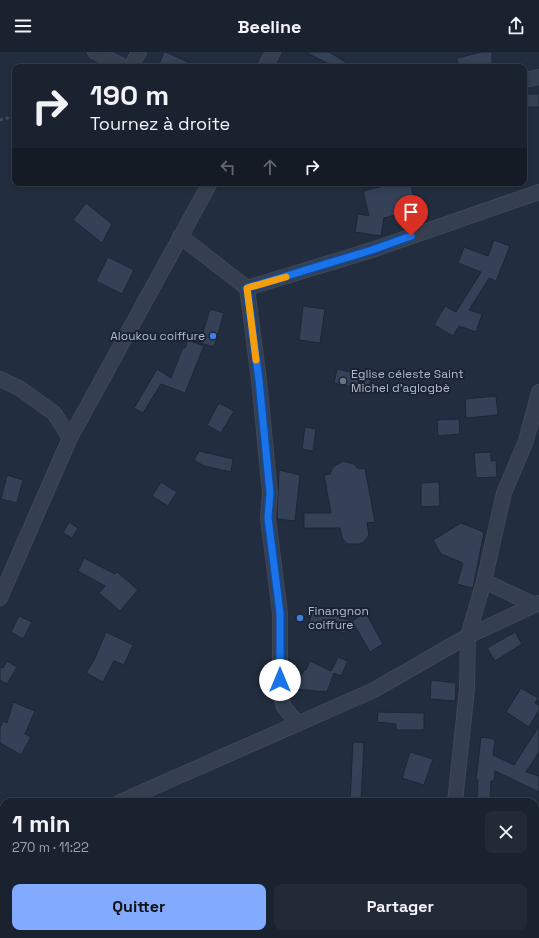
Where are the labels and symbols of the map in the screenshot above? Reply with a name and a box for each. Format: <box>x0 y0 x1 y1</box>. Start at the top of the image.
pin <box>394 195 428 236</box>
place label: Aloukou coiffure <box>110 328 205 344</box>
marker: Aloukou coiffure <box>208 331 218 341</box>
place label: Eglise céleste Saint Michel d'aglogbè <box>351 366 464 396</box>
marker: Eglise céleste Saint Michel d'aglogbè <box>338 376 348 386</box>
place label: Finangnon coiffure <box>308 603 369 633</box>
marker: Finangnon coiffure <box>295 613 305 623</box>
position arrow <box>259 659 301 701</box>

